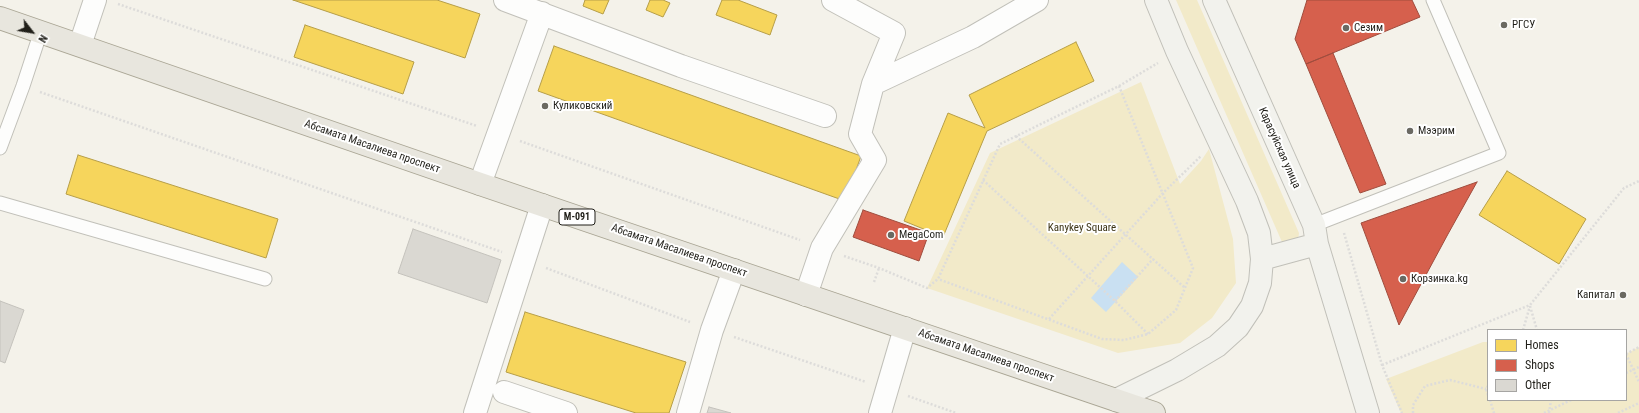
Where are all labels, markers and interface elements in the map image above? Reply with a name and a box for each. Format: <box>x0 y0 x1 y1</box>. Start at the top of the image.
north arrow <box>12 12 52 52</box>
place label: РГСУ <box>1512 18 1535 32</box>
marker: РГСУ <box>1499 20 1509 30</box>
place label: Сезим <box>1354 21 1383 35</box>
marker: Сезим <box>1341 23 1351 33</box>
text: N <box>35 32 50 45</box>
place label: Куликовский <box>553 99 612 113</box>
marker: Куликовский <box>540 101 550 111</box>
street label: Карасуйская улица <box>1255 105 1303 191</box>
street label: Абсамата Масалиева проспект <box>302 118 442 176</box>
place label: Мээрим <box>1418 124 1455 138</box>
marker: Мээрим <box>1405 126 1415 136</box>
road number: М-091 <box>559 209 595 225</box>
park label: Kanykey Square <box>1048 221 1116 235</box>
street label: Абсамата Масалиева проспект <box>609 222 749 280</box>
place label: MegaCom <box>899 228 943 242</box>
marker: MegaCom <box>886 230 896 240</box>
place label: Корзинка.kg <box>1411 272 1468 286</box>
marker: Корзинка.kg <box>1398 274 1408 284</box>
place label: Капитал <box>1577 288 1615 302</box>
marker: Капитал <box>1618 290 1628 300</box>
street label: Абсамата Масалиева проспект <box>916 327 1056 385</box>
legend <box>1487 329 1627 401</box>
text: Homes <box>1525 338 1559 352</box>
text: Shops <box>1525 358 1554 372</box>
text: Other <box>1525 378 1551 392</box>

